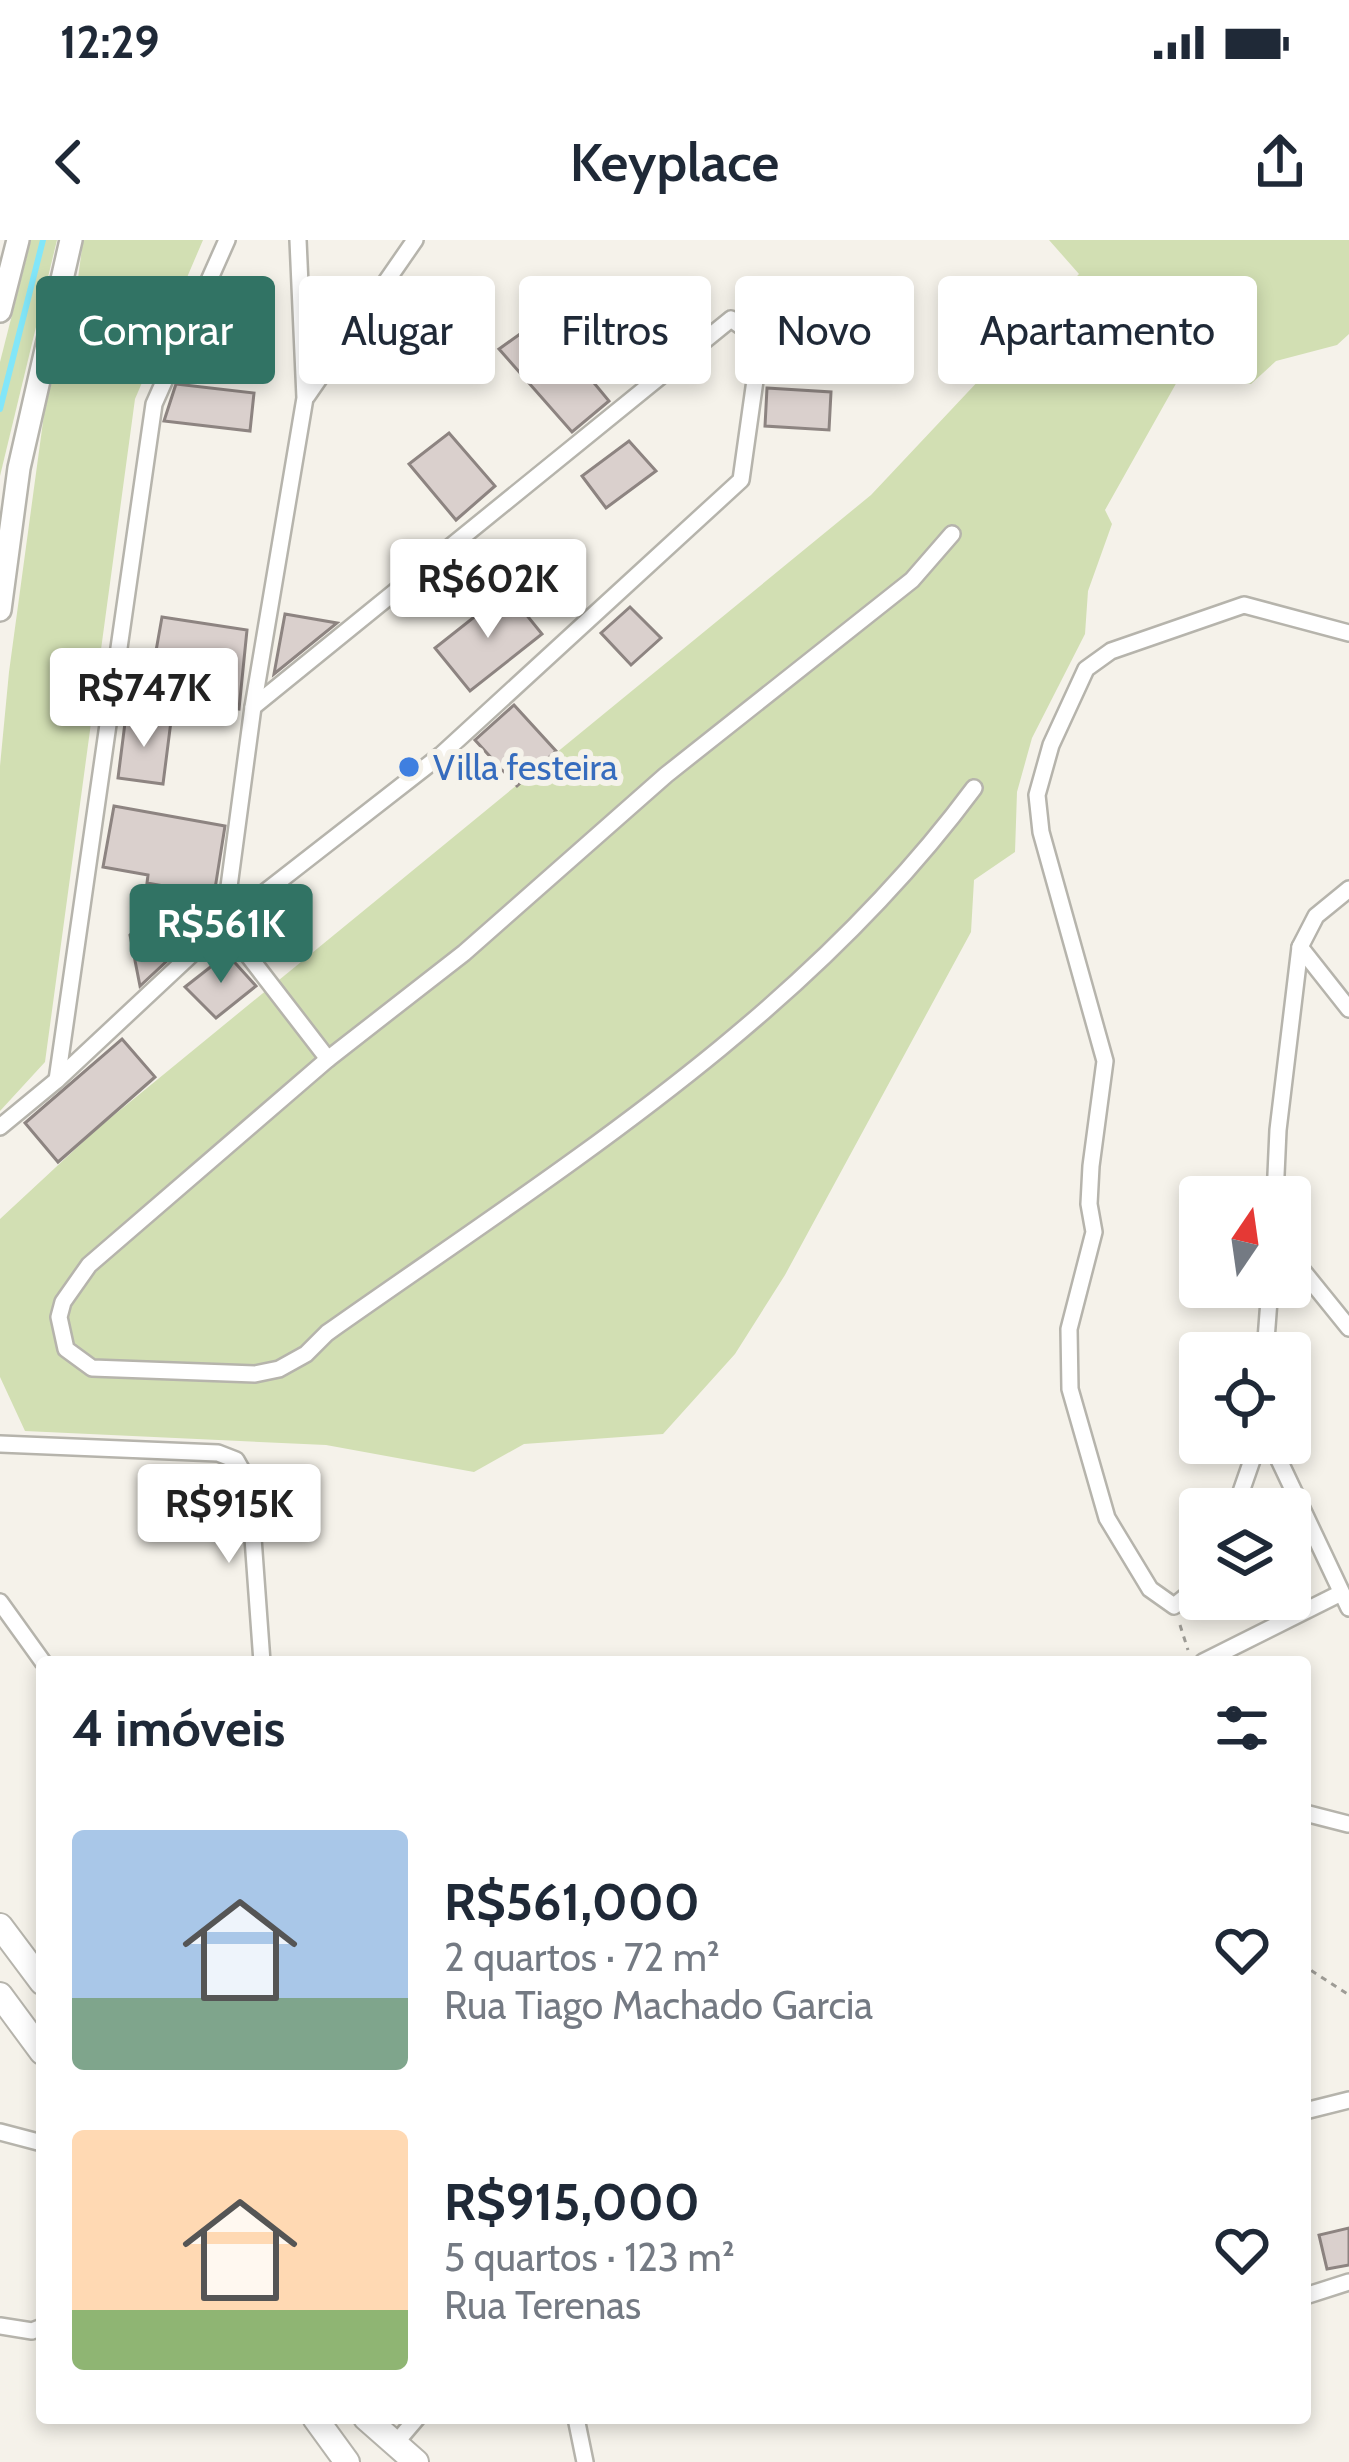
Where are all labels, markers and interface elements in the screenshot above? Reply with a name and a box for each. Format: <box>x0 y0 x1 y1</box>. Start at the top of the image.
text: 12:29 <box>60 15 160 69</box>
icon: back <box>36 129 102 195</box>
text: Keyplace <box>570 129 779 195</box>
icon: share <box>1247 129 1313 195</box>
chip: Comprar <box>36 276 275 384</box>
chip: Alugar <box>299 276 495 384</box>
chip: Filtros <box>519 276 711 384</box>
chip: Novo <box>735 276 914 384</box>
chip: Apartamento <box>938 276 1257 384</box>
pin: R$602K <box>390 539 586 641</box>
text: R$602K <box>417 554 559 602</box>
pin: R$747K <box>46 648 242 750</box>
text: R$747K <box>77 663 211 711</box>
place label: Villa festeira <box>433 745 618 789</box>
marker: Villa festeira <box>396 754 422 780</box>
pin: R$561K <box>123 884 319 986</box>
text: R$561K <box>157 899 285 947</box>
north arrow <box>1179 1176 1311 1308</box>
map controls <box>1179 1176 1311 1620</box>
button: locate <box>1179 1332 1311 1464</box>
pin: R$915K <box>131 1464 327 1566</box>
text: R$915K <box>165 1479 293 1527</box>
button: layers <box>1179 1488 1311 1620</box>
icon: filters <box>1209 1695 1275 1761</box>
text: 4 imóveis <box>72 1697 285 1759</box>
text: R$561,000 <box>444 1871 700 1933</box>
icon: home <box>168 1878 312 2022</box>
icon: heart <box>1209 1917 1275 1983</box>
text: 2 quartos · 72 m² <box>444 1933 720 1981</box>
text: Rua Tiago Machado Garcia <box>444 1981 873 2029</box>
text: R$915,000 <box>444 2171 700 2233</box>
icon: home <box>168 2178 312 2322</box>
icon: heart <box>1209 2217 1275 2283</box>
text: 5 quartos · 123 m² <box>444 2233 735 2281</box>
text: Rua Terenas <box>444 2281 641 2329</box>

